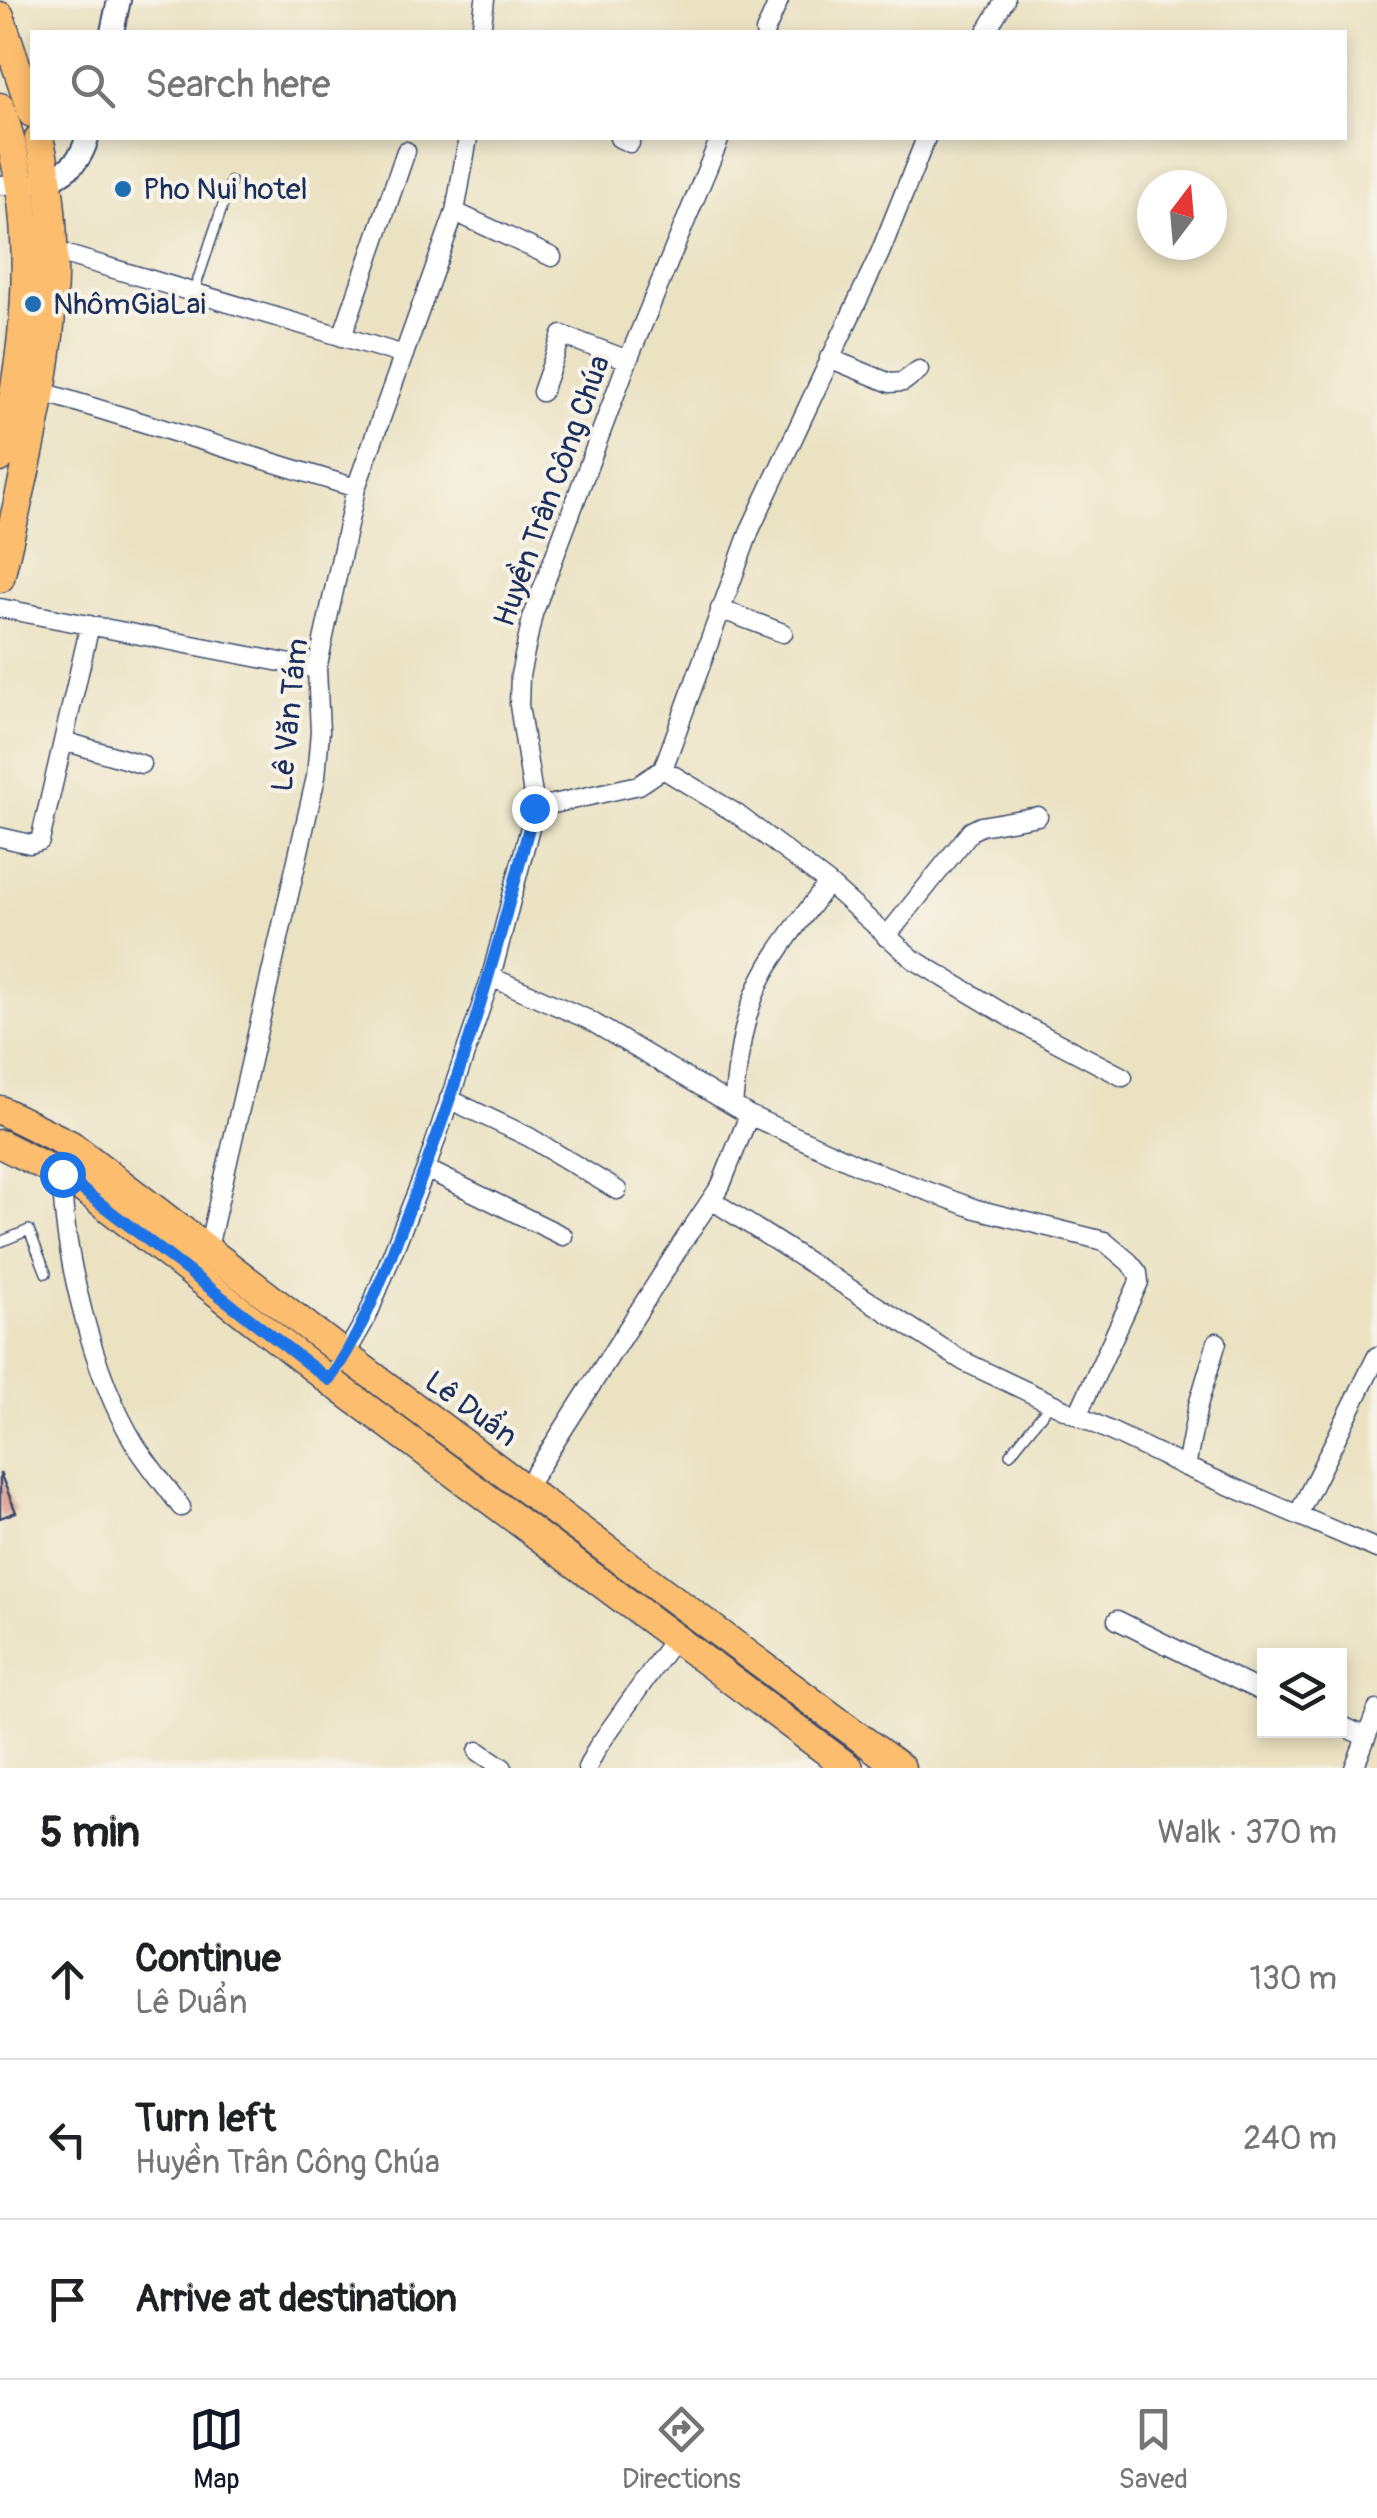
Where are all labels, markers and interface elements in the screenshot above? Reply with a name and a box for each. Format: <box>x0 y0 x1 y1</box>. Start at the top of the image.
search box <box>30 30 1347 140</box>
icon: search <box>65 58 120 113</box>
text: Search here <box>145 61 331 109</box>
north arrow <box>1137 170 1227 260</box>
place label: Pho Nui hotel <box>143 171 308 208</box>
marker: Pho Nui hotel <box>112 178 134 200</box>
place label: NhômGiaLai <box>53 286 206 323</box>
marker: NhômGiaLai <box>22 293 44 315</box>
street label: Huyền Trân Công Chúa <box>486 350 618 632</box>
street label: Lê Văn Tám <box>264 637 316 793</box>
route end <box>512 786 558 832</box>
route start <box>40 1152 86 1198</box>
street label: Lê Duẩn <box>418 1362 525 1455</box>
map controls <box>1257 1648 1347 1738</box>
button: layers <box>1257 1648 1347 1738</box>
text: 5 min <box>40 1807 140 1859</box>
text: Walk · 370 m <box>1158 1813 1337 1853</box>
text: Continue <box>135 1935 281 1983</box>
icon: ahead <box>40 1952 95 2007</box>
text: 130 m <box>1249 1959 1337 1999</box>
text: Lê Duẩn <box>135 1983 247 2023</box>
text: Turn left <box>135 2095 276 2143</box>
icon: left <box>40 2112 95 2167</box>
text: 240 m <box>1243 2119 1337 2159</box>
text: Huyền Trân Công Chúa <box>135 2143 440 2183</box>
icon: arrive <box>40 2272 95 2327</box>
text: Arrive at destination <box>135 2275 457 2323</box>
tab: Map <box>189 2402 244 2497</box>
tab: Directions <box>622 2402 741 2497</box>
tab: Saved <box>1119 2402 1188 2497</box>

